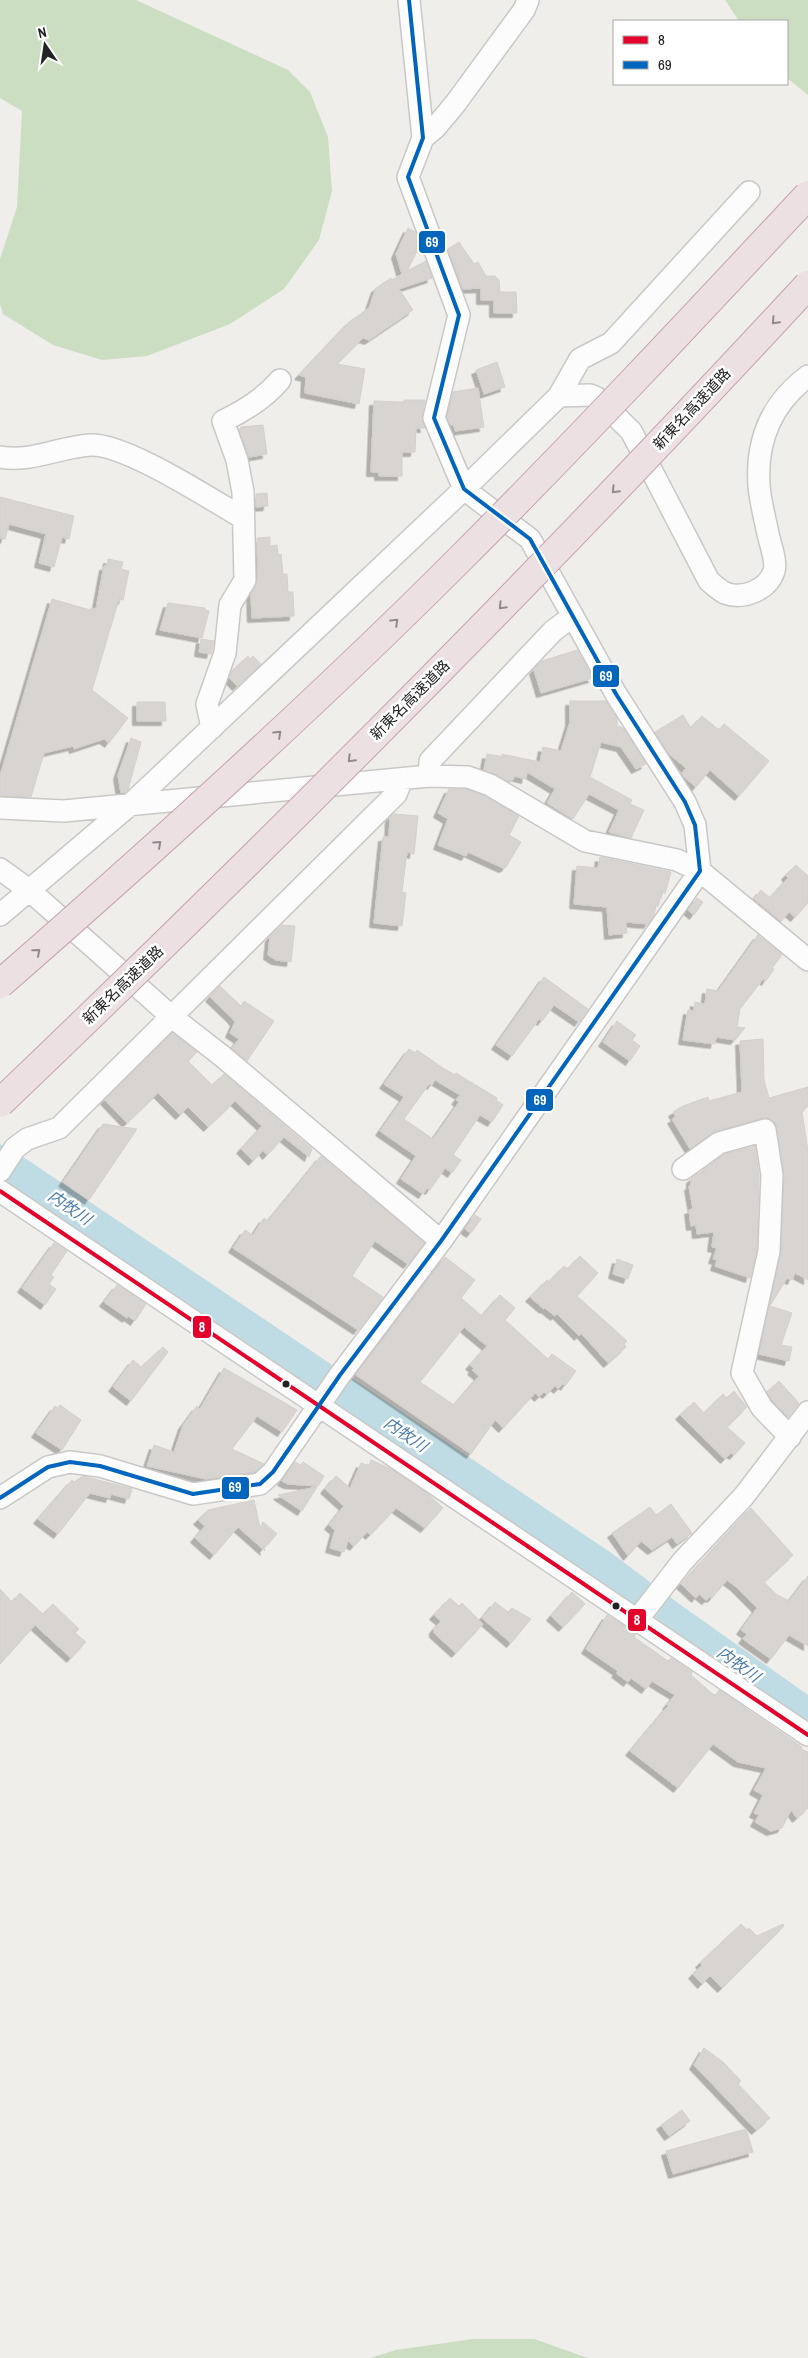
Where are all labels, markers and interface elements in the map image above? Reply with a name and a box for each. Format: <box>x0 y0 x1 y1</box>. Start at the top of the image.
north arrow <box>20 20 70 70</box>
legend <box>613 20 788 85</box>
text: N <box>36 23 48 42</box>
text: 8 <box>658 29 665 50</box>
text: 69 <box>658 54 672 75</box>
line badge: 69 <box>418 230 446 254</box>
text: 69 <box>426 233 438 251</box>
one-way arrow <box>772 315 781 324</box>
street label: 新東名高速道路 <box>648 363 735 454</box>
one-way arrow <box>612 484 621 493</box>
one-way arrow <box>499 600 508 609</box>
one-way arrow <box>390 619 399 628</box>
street label: 新東名高速道路 <box>365 655 454 744</box>
line badge: 69 <box>592 664 620 688</box>
text: 69 <box>600 667 612 685</box>
one-way arrow <box>273 731 282 740</box>
one-way arrow <box>348 753 357 762</box>
one-way arrow <box>153 841 162 850</box>
street label: 新東名高速道路 <box>78 941 168 1029</box>
one-way arrow <box>31 949 40 958</box>
line badge: 69 <box>525 1088 554 1112</box>
text: 69 <box>534 1091 546 1109</box>
water label: 内牧川 <box>44 1184 98 1231</box>
line badge: 8 <box>192 1315 212 1339</box>
text: 8 <box>199 1318 205 1336</box>
unlabelled marker <box>281 1379 291 1389</box>
water label: 内牧川 <box>380 1411 434 1458</box>
line badge: 69 <box>221 1476 250 1500</box>
text: 69 <box>229 1478 241 1496</box>
unlabelled marker <box>611 1601 621 1611</box>
line badge: 8 <box>627 1608 647 1632</box>
text: 8 <box>634 1611 640 1629</box>
water label: 内牧川 <box>713 1641 766 1688</box>

